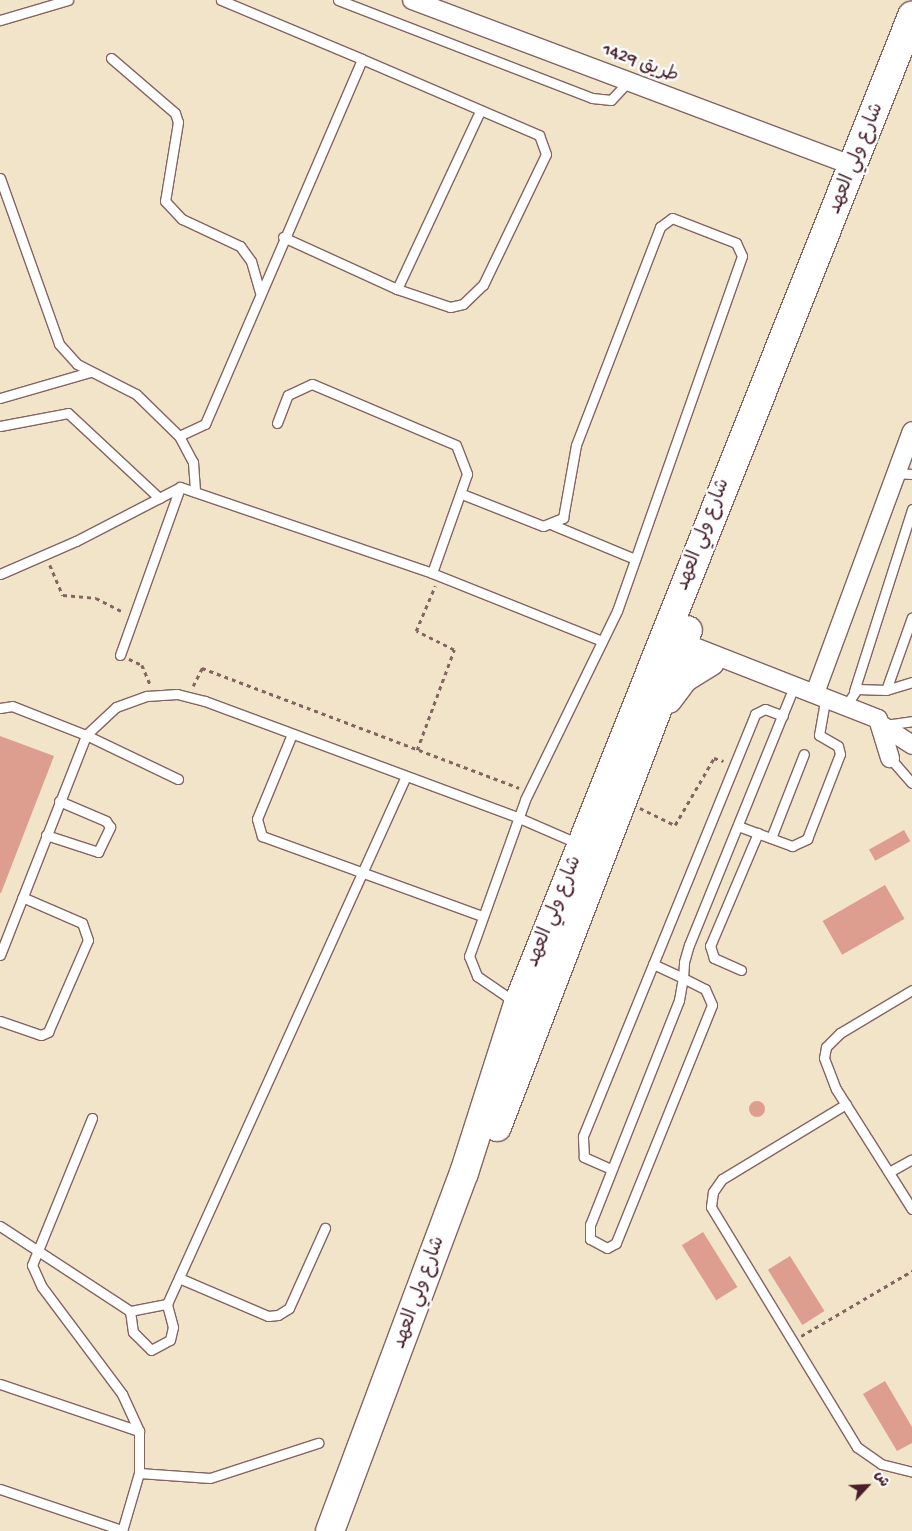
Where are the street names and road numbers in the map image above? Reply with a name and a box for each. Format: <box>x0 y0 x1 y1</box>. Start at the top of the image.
street label: طريق 1429 <box>599 39 681 89</box>
street label: شارع ولي العهد <box>824 100 890 218</box>
street label: شارع ولي العهد <box>672 476 736 594</box>
street label: شارع ولي العهد <box>522 853 588 971</box>
street label: شارع ولي العهد <box>389 1234 451 1352</box>

